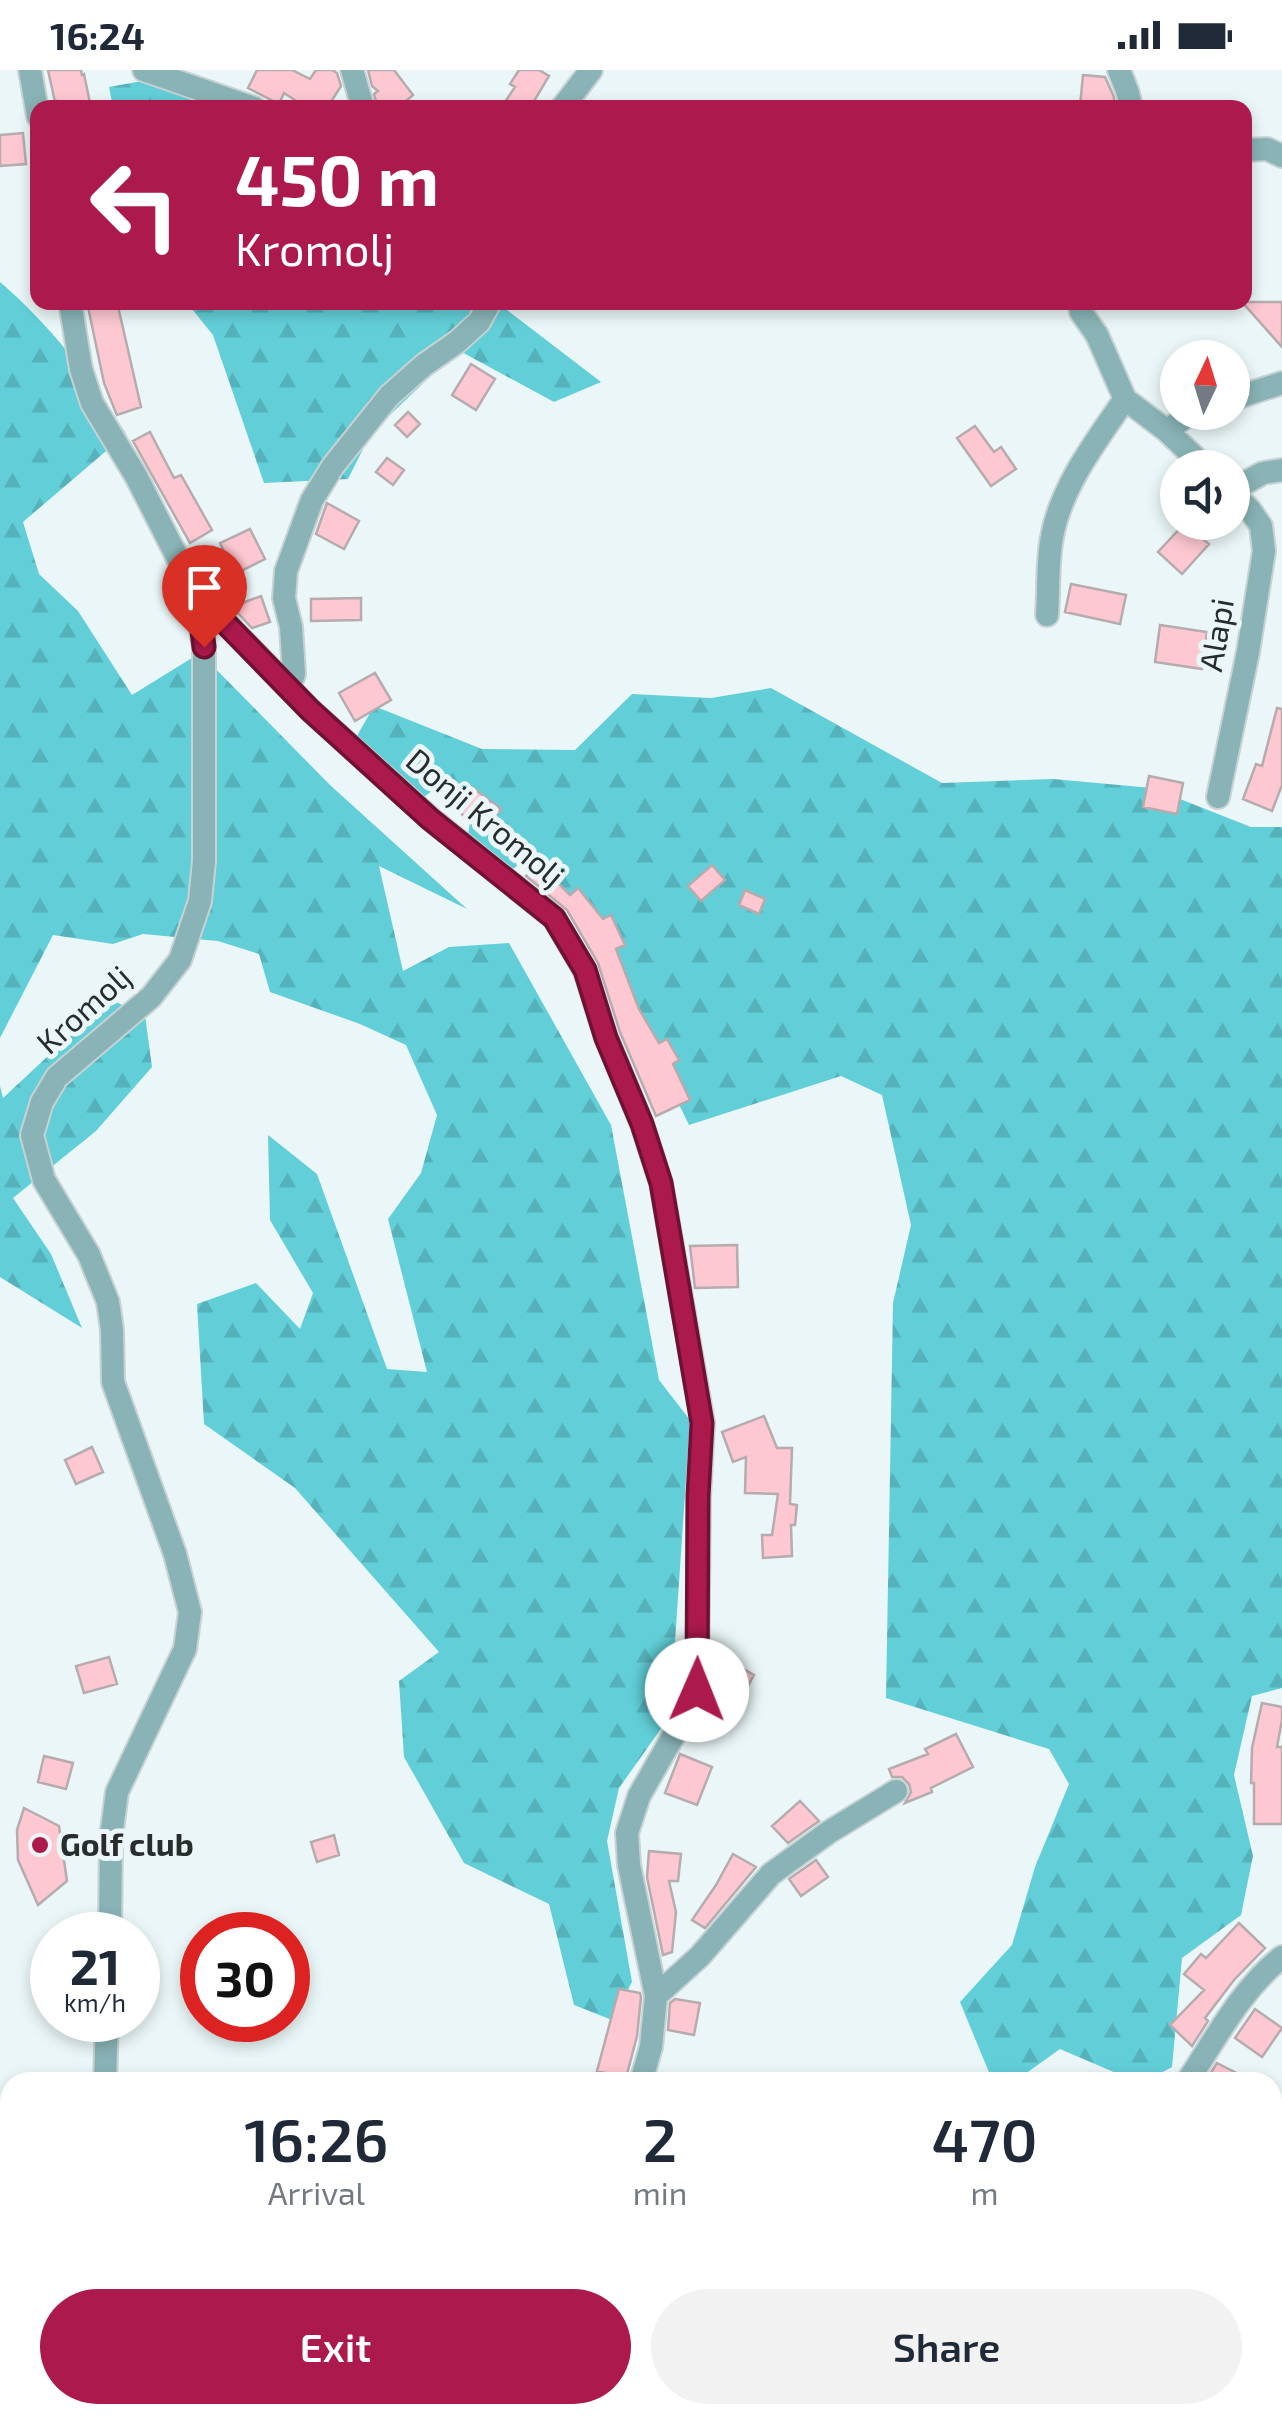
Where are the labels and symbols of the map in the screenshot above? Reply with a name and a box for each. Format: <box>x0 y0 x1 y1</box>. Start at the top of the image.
north arrow <box>1160 340 1250 430</box>
pin <box>162 545 247 648</box>
street label: Alapi <box>1190 595 1240 674</box>
street label: Donji Kromolj <box>399 739 573 894</box>
street label: Kromolj <box>28 957 138 1061</box>
position arrow <box>645 1638 749 1742</box>
place label: Golf club <box>60 1824 194 1862</box>
marker: Golf club <box>29 1834 51 1856</box>
speed limit sign: 30 <box>180 1912 310 2042</box>

